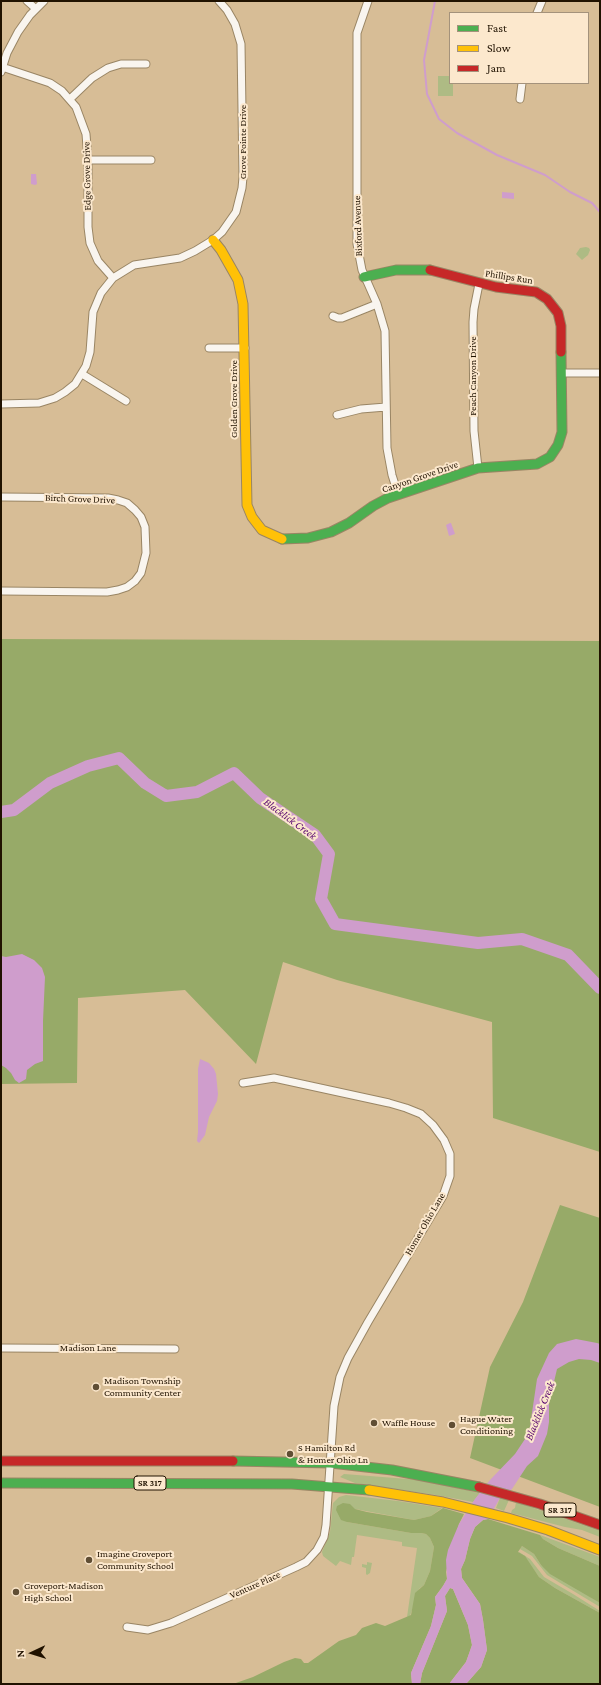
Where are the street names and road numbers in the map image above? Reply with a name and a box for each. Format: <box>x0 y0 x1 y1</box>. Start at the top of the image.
street label: Grove Pointe Drive <box>237 105 249 179</box>
street label: Edge Grove Drive <box>80 141 94 211</box>
street label: Bixford Avenue <box>351 196 365 256</box>
street label: Phillips Run <box>484 267 534 287</box>
street label: Peach Canyon Drive <box>467 336 479 416</box>
street label: Golden Grove Drive <box>228 360 240 438</box>
street label: Canyon Grove Drive <box>380 458 460 496</box>
street label: Birch Grove Drive <box>45 492 115 506</box>
street label: Homer Ohio Lane <box>402 1191 448 1257</box>
street label: Madison Lane <box>60 1342 116 1354</box>
road number: SR 317 <box>134 1476 166 1490</box>
road number: SR 317 <box>544 1503 576 1517</box>
street label: Venture Place <box>228 1569 282 1601</box>

